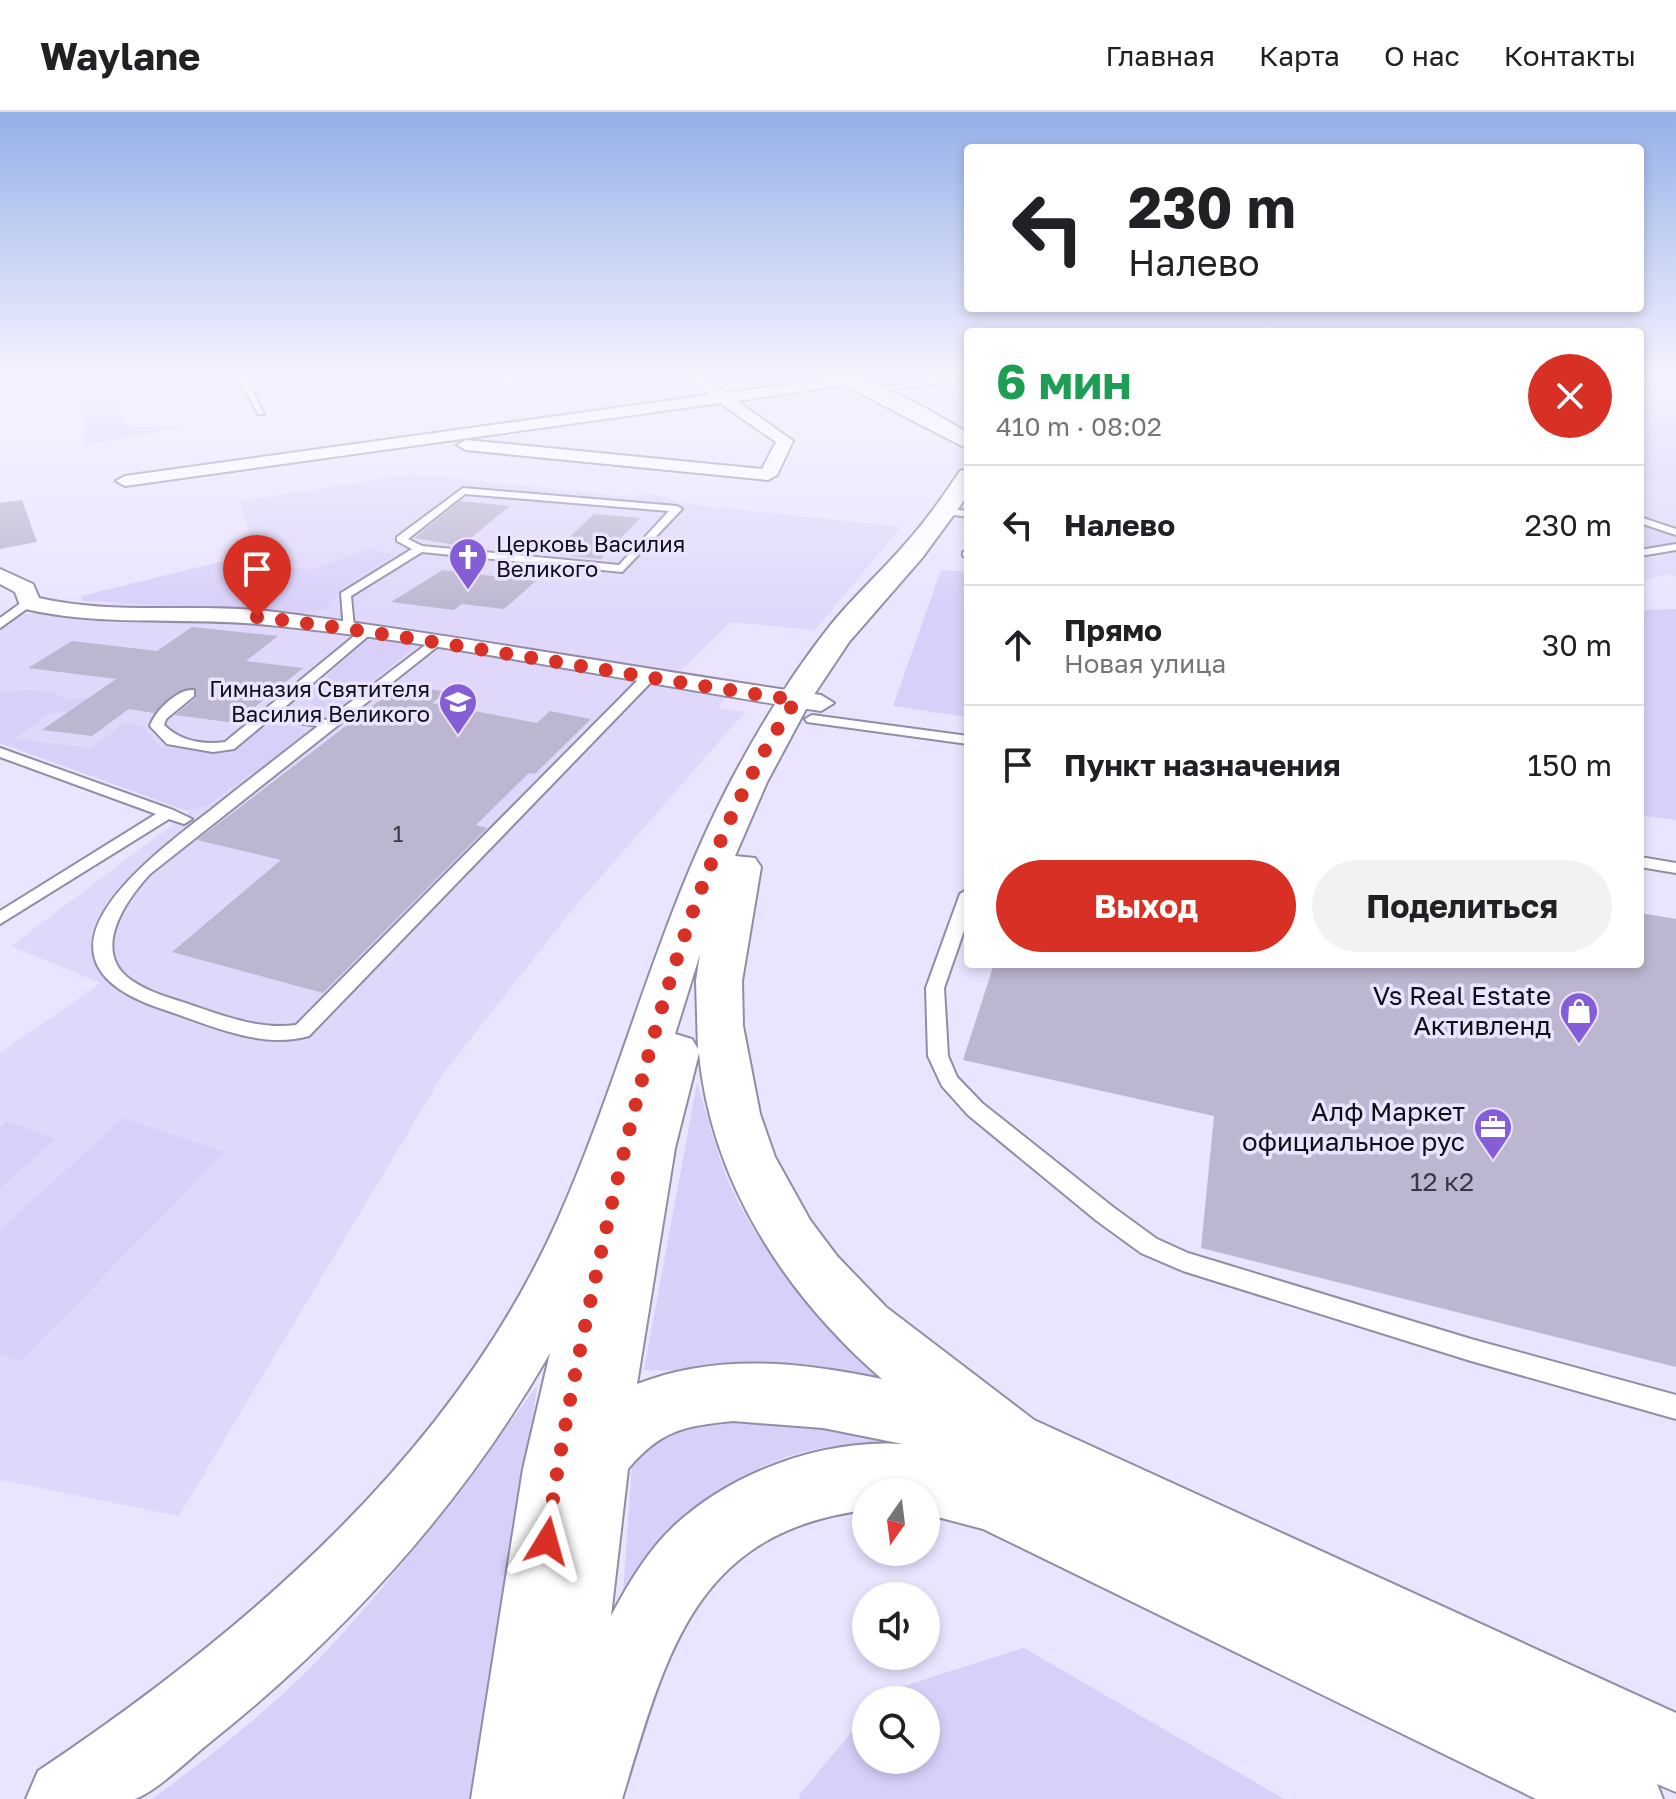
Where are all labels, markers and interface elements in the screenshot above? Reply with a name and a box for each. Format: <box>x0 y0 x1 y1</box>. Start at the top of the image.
text: Waylane <box>40 33 201 78</box>
text: Главная <box>1105 39 1215 72</box>
text: Карта <box>1259 39 1340 72</box>
text: О нас <box>1384 39 1460 72</box>
text: Контакты <box>1504 39 1636 72</box>
text: 230 m <box>1128 173 1296 240</box>
icon: left <box>996 176 1100 280</box>
text: Налево <box>1128 241 1260 284</box>
text: 6 мин <box>996 352 1132 410</box>
button: close <box>1528 354 1612 438</box>
text: 410 m · 08:02 <box>996 411 1162 442</box>
icon: left <box>996 503 1040 547</box>
text: Налево <box>1064 507 1175 543</box>
text: 230 m <box>1524 507 1612 543</box>
place label: Церковь Василия Великого <box>496 530 685 582</box>
pin <box>223 535 291 617</box>
church icon: Церковь Василия Великого <box>447 536 489 591</box>
icon: arrive <box>235 547 279 591</box>
text: Прямо <box>1064 612 1162 648</box>
icon: ahead <box>996 623 1040 667</box>
text: 30 m <box>1542 627 1612 663</box>
text: Новая улица <box>1064 648 1226 679</box>
place label: Гимназия Святителя Василия Великого <box>209 675 430 727</box>
school or university icon: Гимназия Святителя Василия Великого <box>437 681 479 736</box>
icon: arrive <box>996 743 1040 787</box>
text: Пункт назначения <box>1064 747 1341 783</box>
text: 150 m <box>1527 747 1612 783</box>
house number: 1 <box>393 820 404 847</box>
button: Выход <box>996 860 1296 952</box>
button: Поделиться <box>1312 860 1612 952</box>
place label: Vs Real Estate Активленд <box>1373 980 1551 1041</box>
shop icon: Vs Real Estate Активленд <box>1558 990 1600 1045</box>
place label: Алф Маркет официальное рус <box>1242 1096 1465 1157</box>
office icon: Алф Маркет официальное рус <box>1472 1106 1514 1161</box>
house number: 12 к2 <box>1410 1166 1474 1197</box>
north arrow <box>852 1478 940 1566</box>
map controls <box>852 1478 940 1774</box>
position arrow <box>505 1499 589 1583</box>
button: sound <box>852 1582 940 1670</box>
button: search <box>852 1686 940 1774</box>

